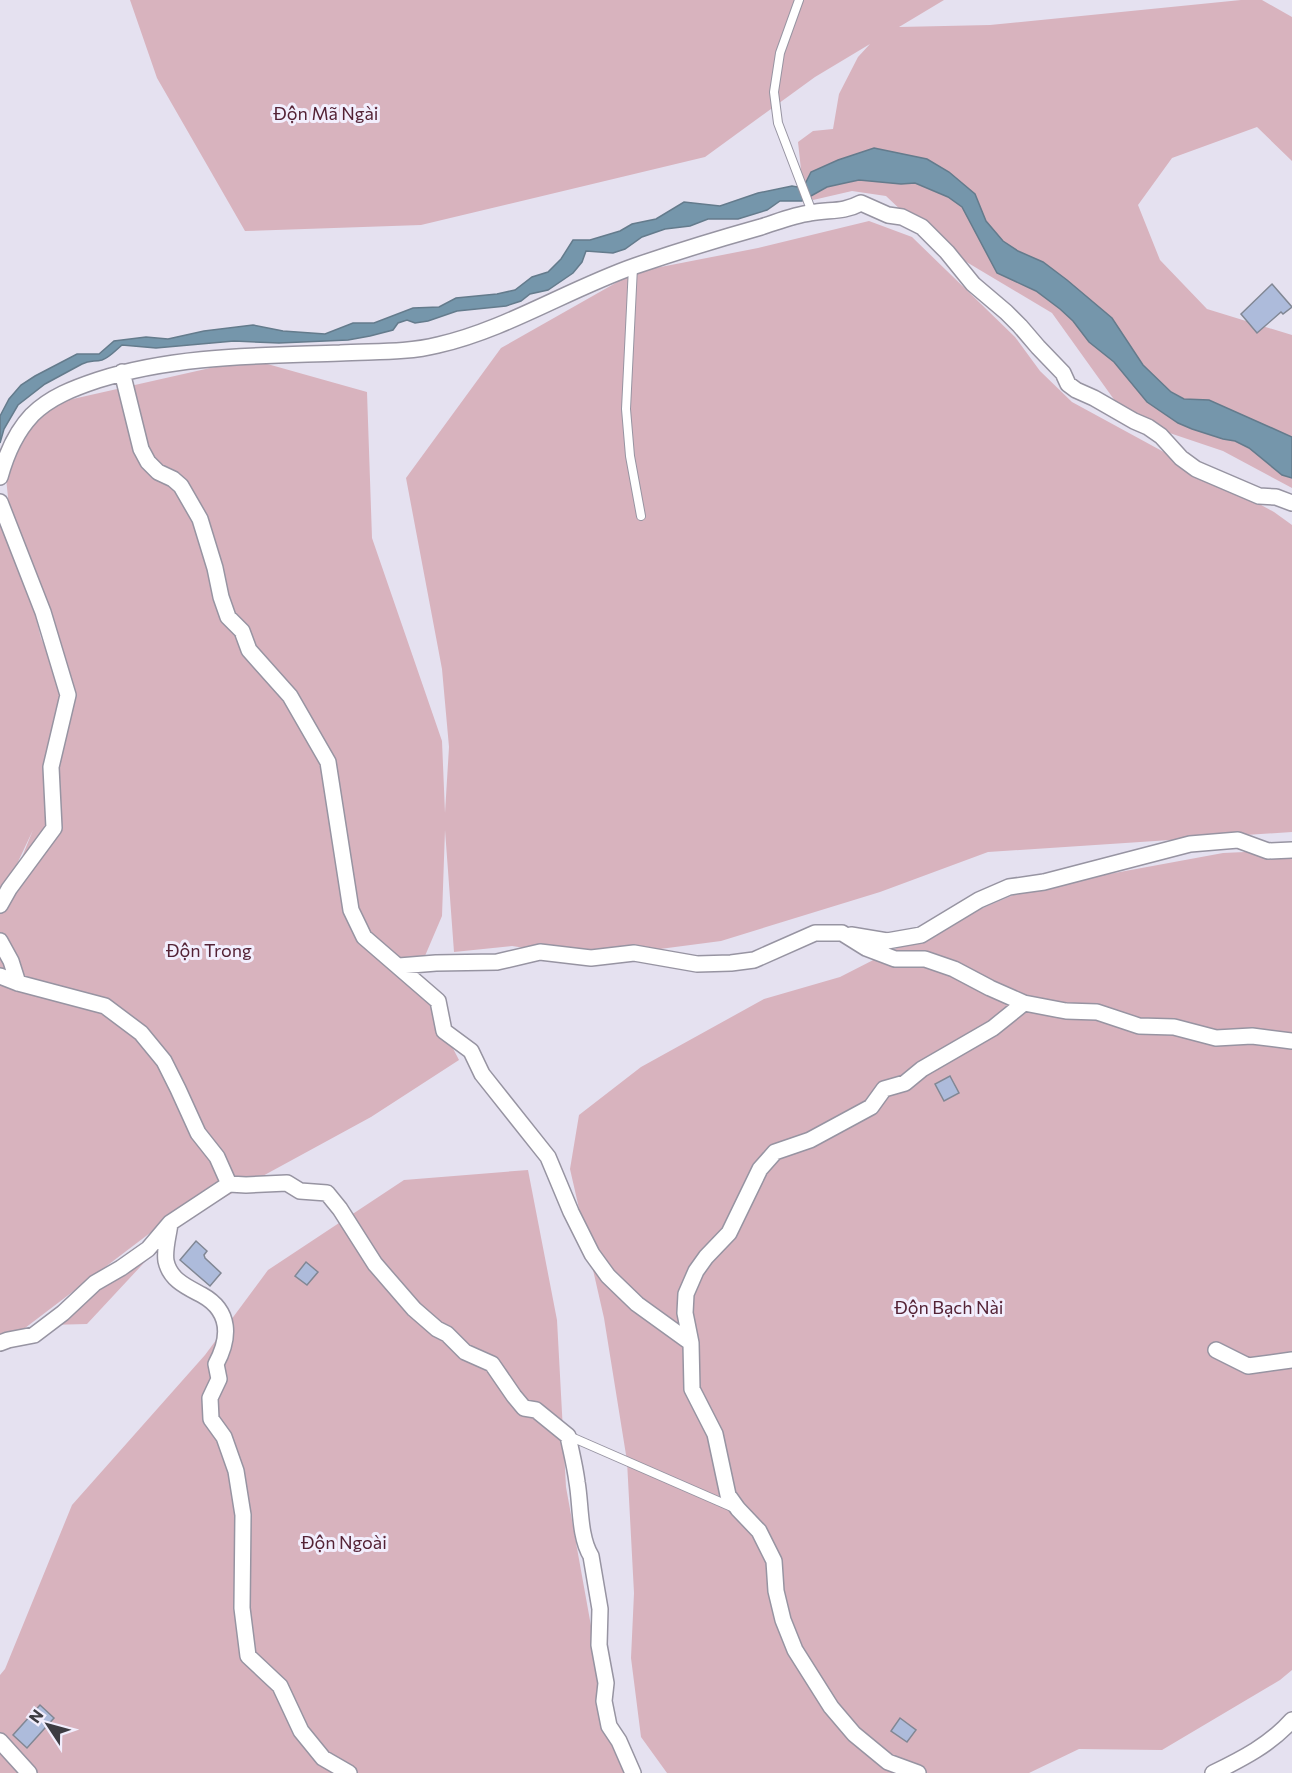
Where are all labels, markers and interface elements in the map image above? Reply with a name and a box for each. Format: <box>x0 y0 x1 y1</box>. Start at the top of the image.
park label: Độn Mã Ngài <box>273 102 378 124</box>
park label: Độn Trong <box>165 939 252 961</box>
park label: Độn Bạch Nài <box>894 1296 1003 1318</box>
park label: Độn Ngoài <box>300 1531 387 1553</box>
north arrow <box>18 1695 78 1755</box>
text: N <box>24 1705 47 1726</box>

